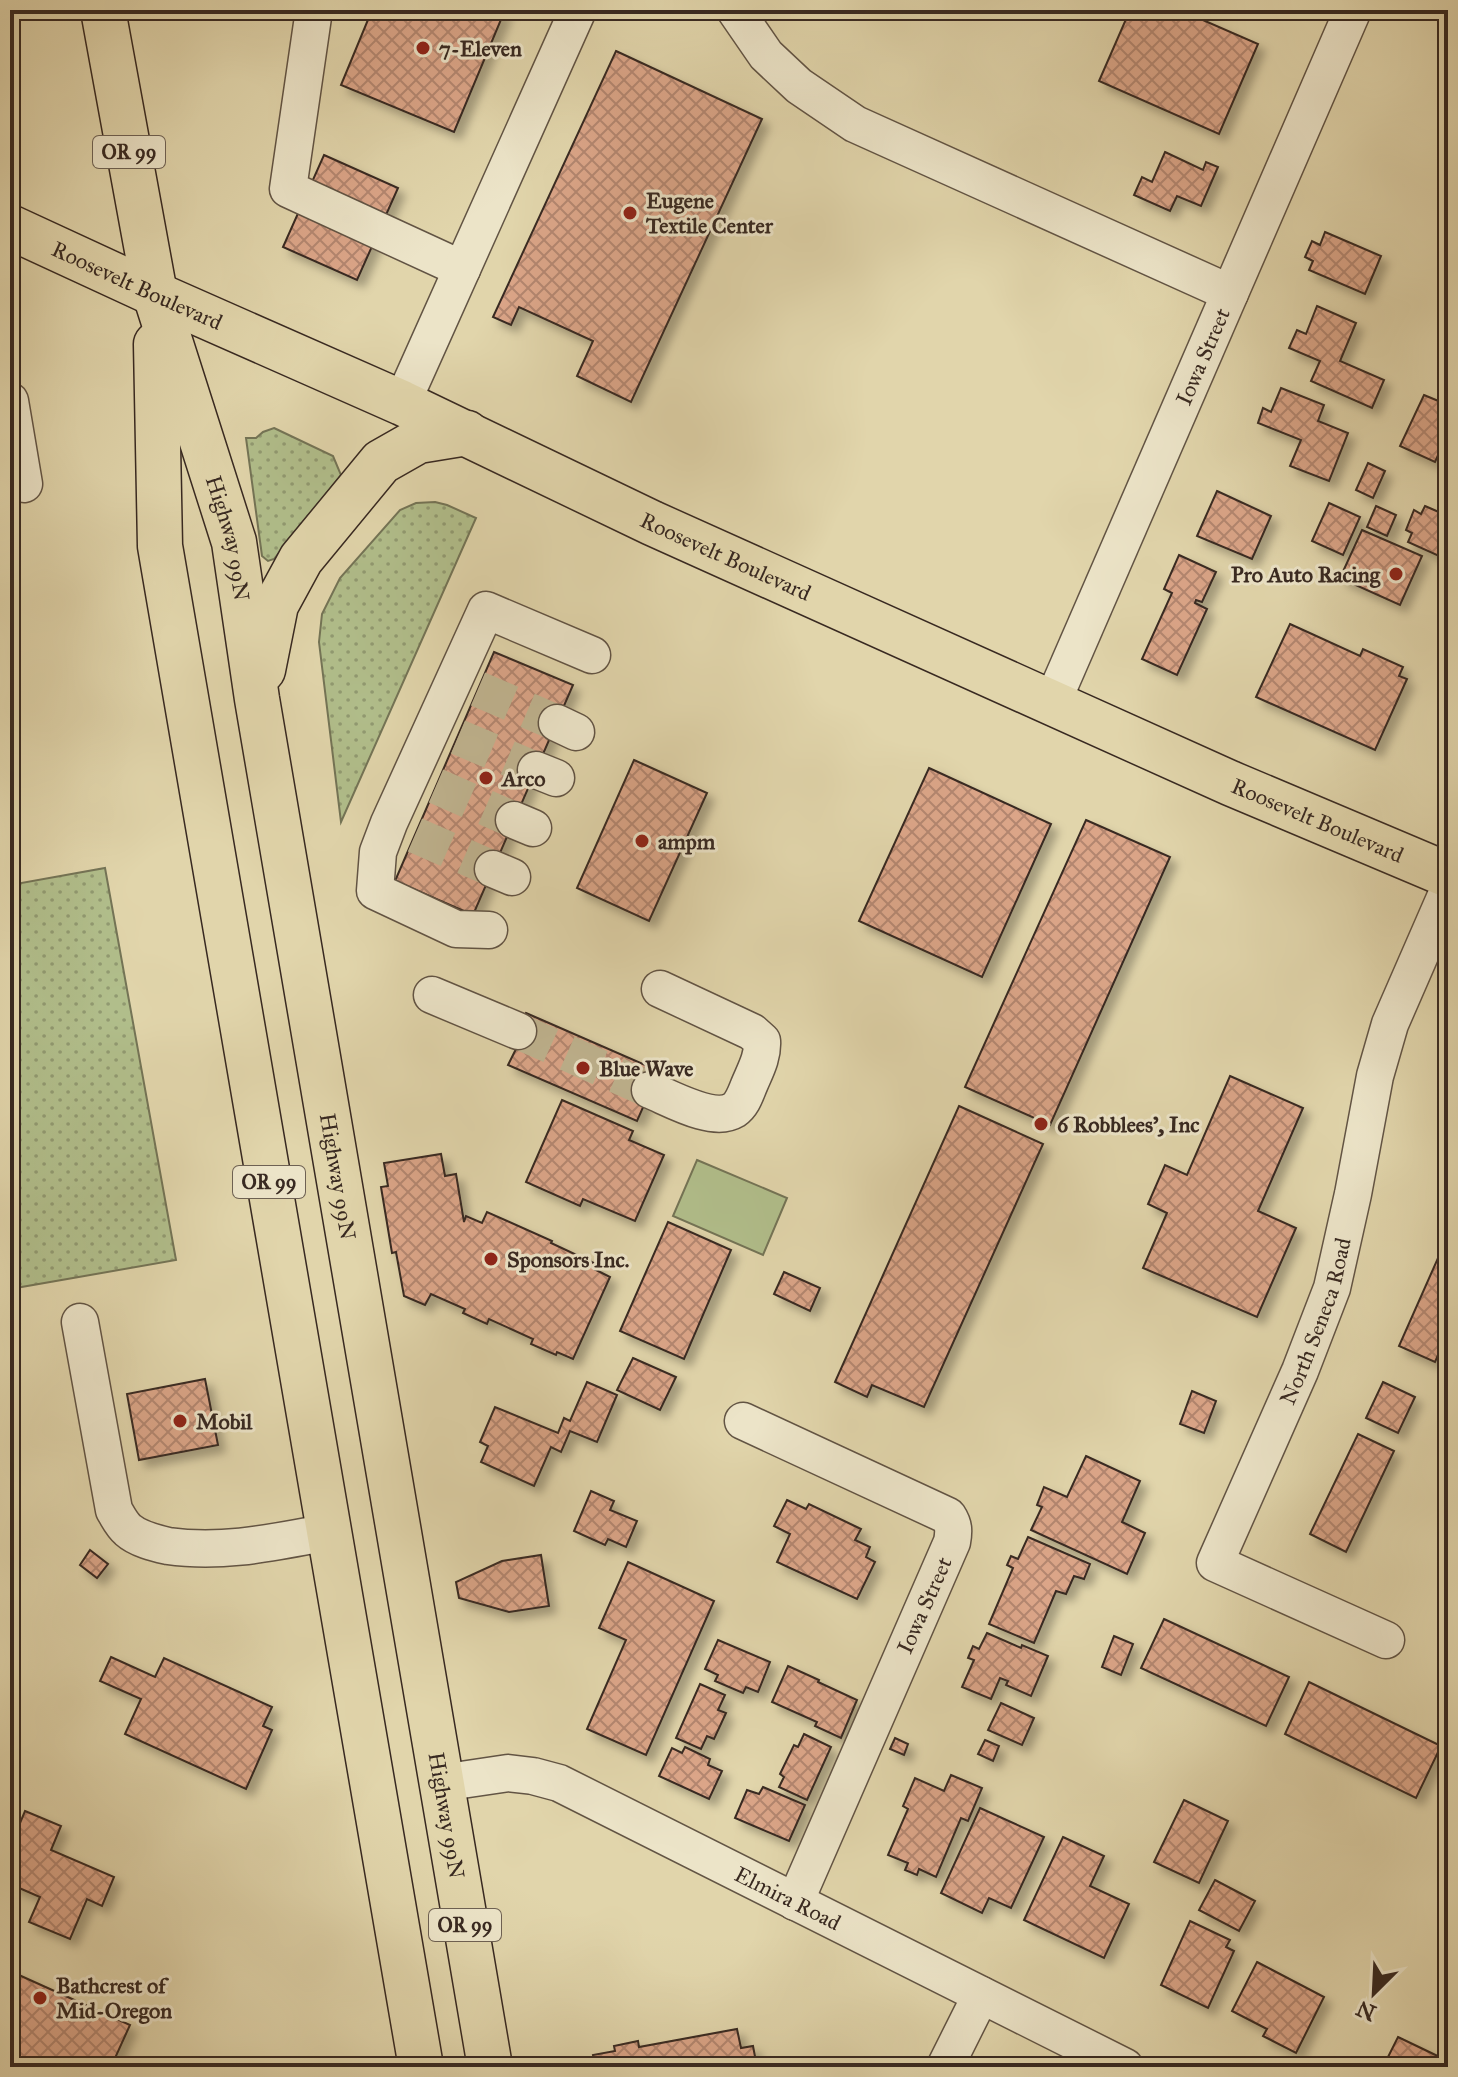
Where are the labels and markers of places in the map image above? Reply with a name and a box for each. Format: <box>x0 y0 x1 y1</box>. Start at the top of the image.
place label: 7-Eleven <box>439 35 522 62</box>
marker: 7-Eleven <box>414 39 432 57</box>
place label: Eugene Textile Center <box>645 187 774 239</box>
marker: Eugene Textile Center <box>621 204 639 222</box>
place label: Pro Auto Racing <box>1231 561 1381 588</box>
marker: Pro Auto Racing <box>1387 565 1405 583</box>
place label: Arco <box>500 765 546 792</box>
marker: Arco <box>477 769 495 787</box>
place label: ampm <box>658 828 716 855</box>
marker: ampm <box>633 832 651 850</box>
place label: Blue Wave <box>599 1055 693 1082</box>
marker: Blue Wave <box>574 1059 592 1077</box>
place label: 6 Robblees', Inc <box>1057 1111 1200 1138</box>
marker: 6 Robblees', Inc <box>1032 1115 1050 1133</box>
place label: Sponsors Inc. <box>507 1246 629 1273</box>
marker: Sponsors Inc. <box>482 1250 500 1268</box>
place label: Mobil <box>196 1408 253 1435</box>
marker: Mobil <box>171 1412 189 1430</box>
place label: Bathcrest of Mid-Oregon <box>56 1972 172 2024</box>
marker: Bathcrest of Mid-Oregon <box>31 1989 49 2007</box>

